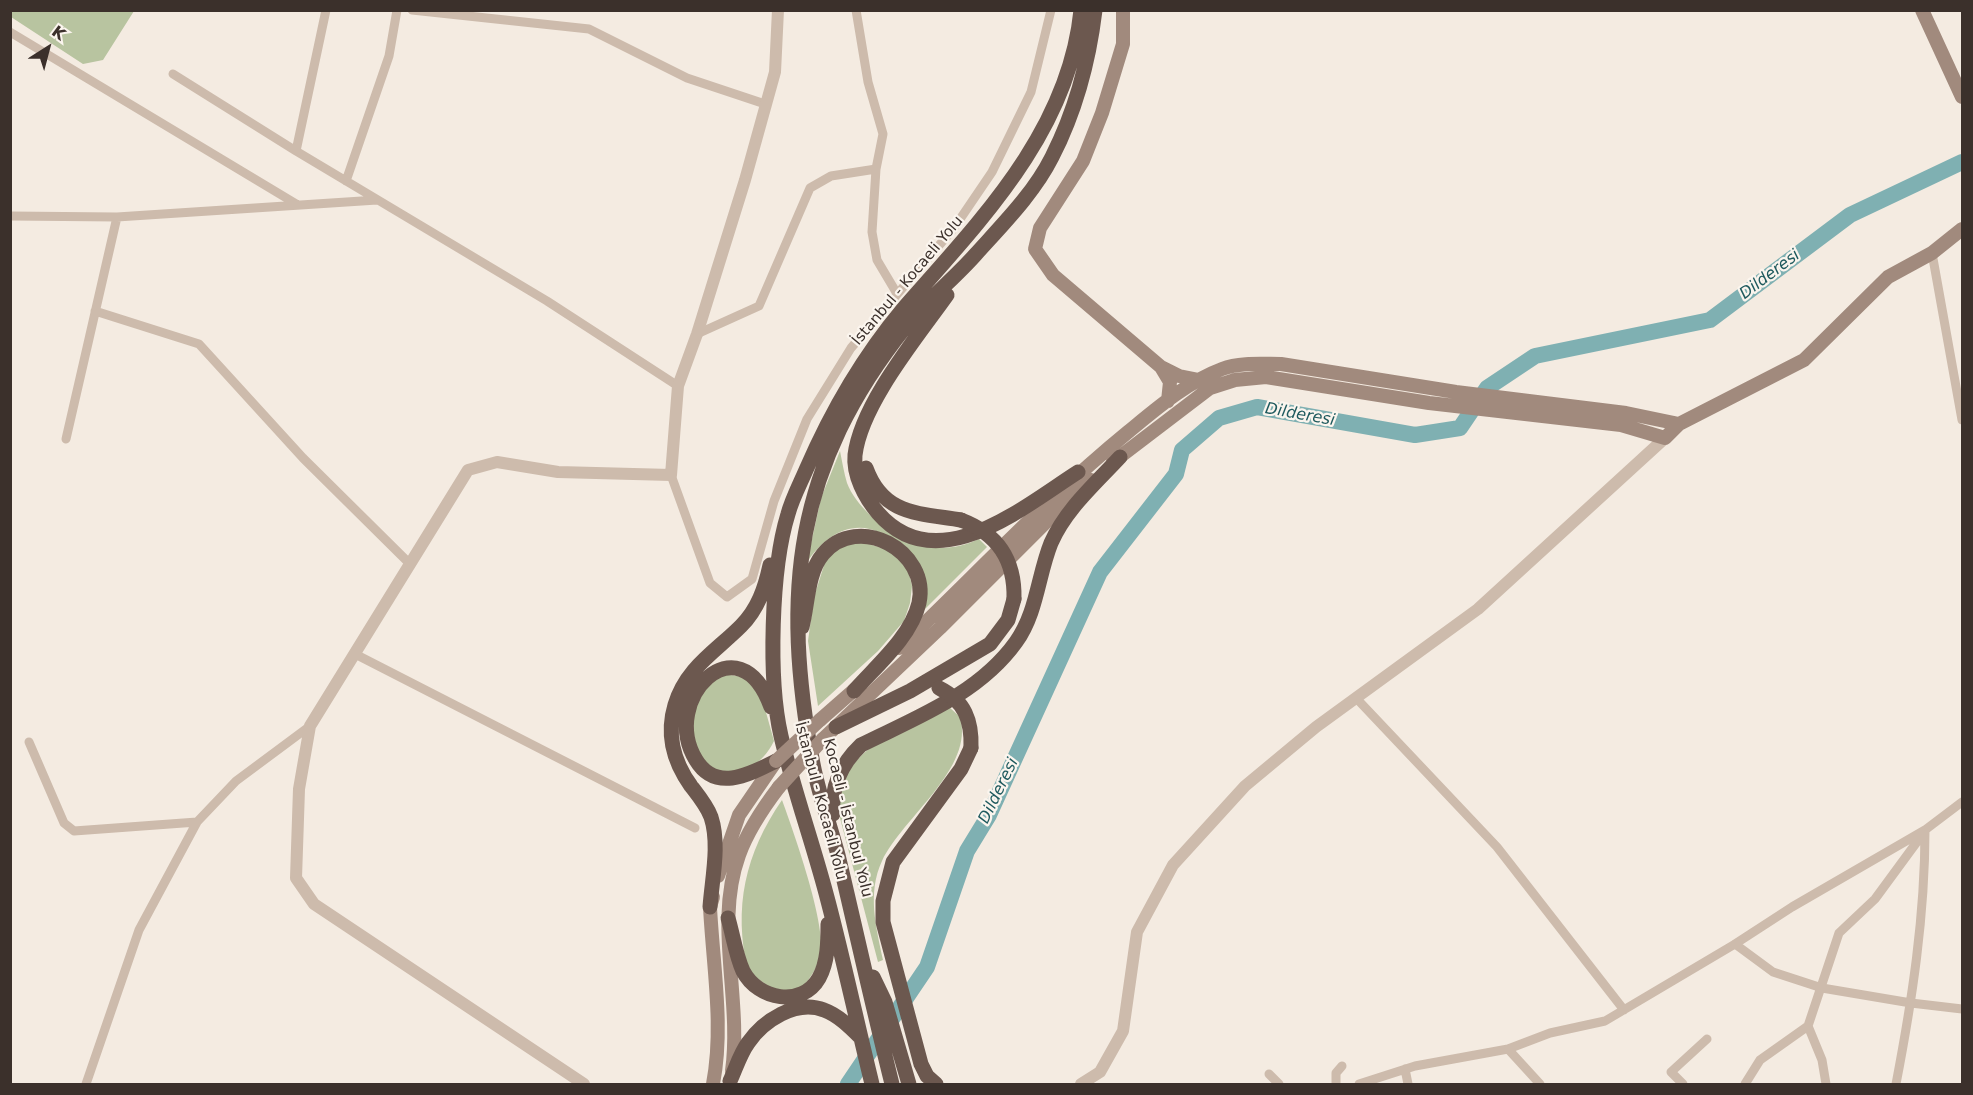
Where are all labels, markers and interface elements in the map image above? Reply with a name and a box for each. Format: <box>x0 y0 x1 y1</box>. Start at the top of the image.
north arrow <box>18 18 78 78</box>
text: K <box>48 22 69 44</box>
street label: İstanbul - Kocaeli Yolu <box>849 213 967 349</box>
water label: Dilderesi <box>1736 246 1804 304</box>
water label: Dilderesi <box>1264 399 1336 431</box>
street label: İstanbul - Kocaeli Yolu <box>790 720 850 882</box>
street label: Kocaeli - İstanbul Yolu <box>819 737 875 899</box>
water label: Dilderesi <box>975 755 1023 827</box>

